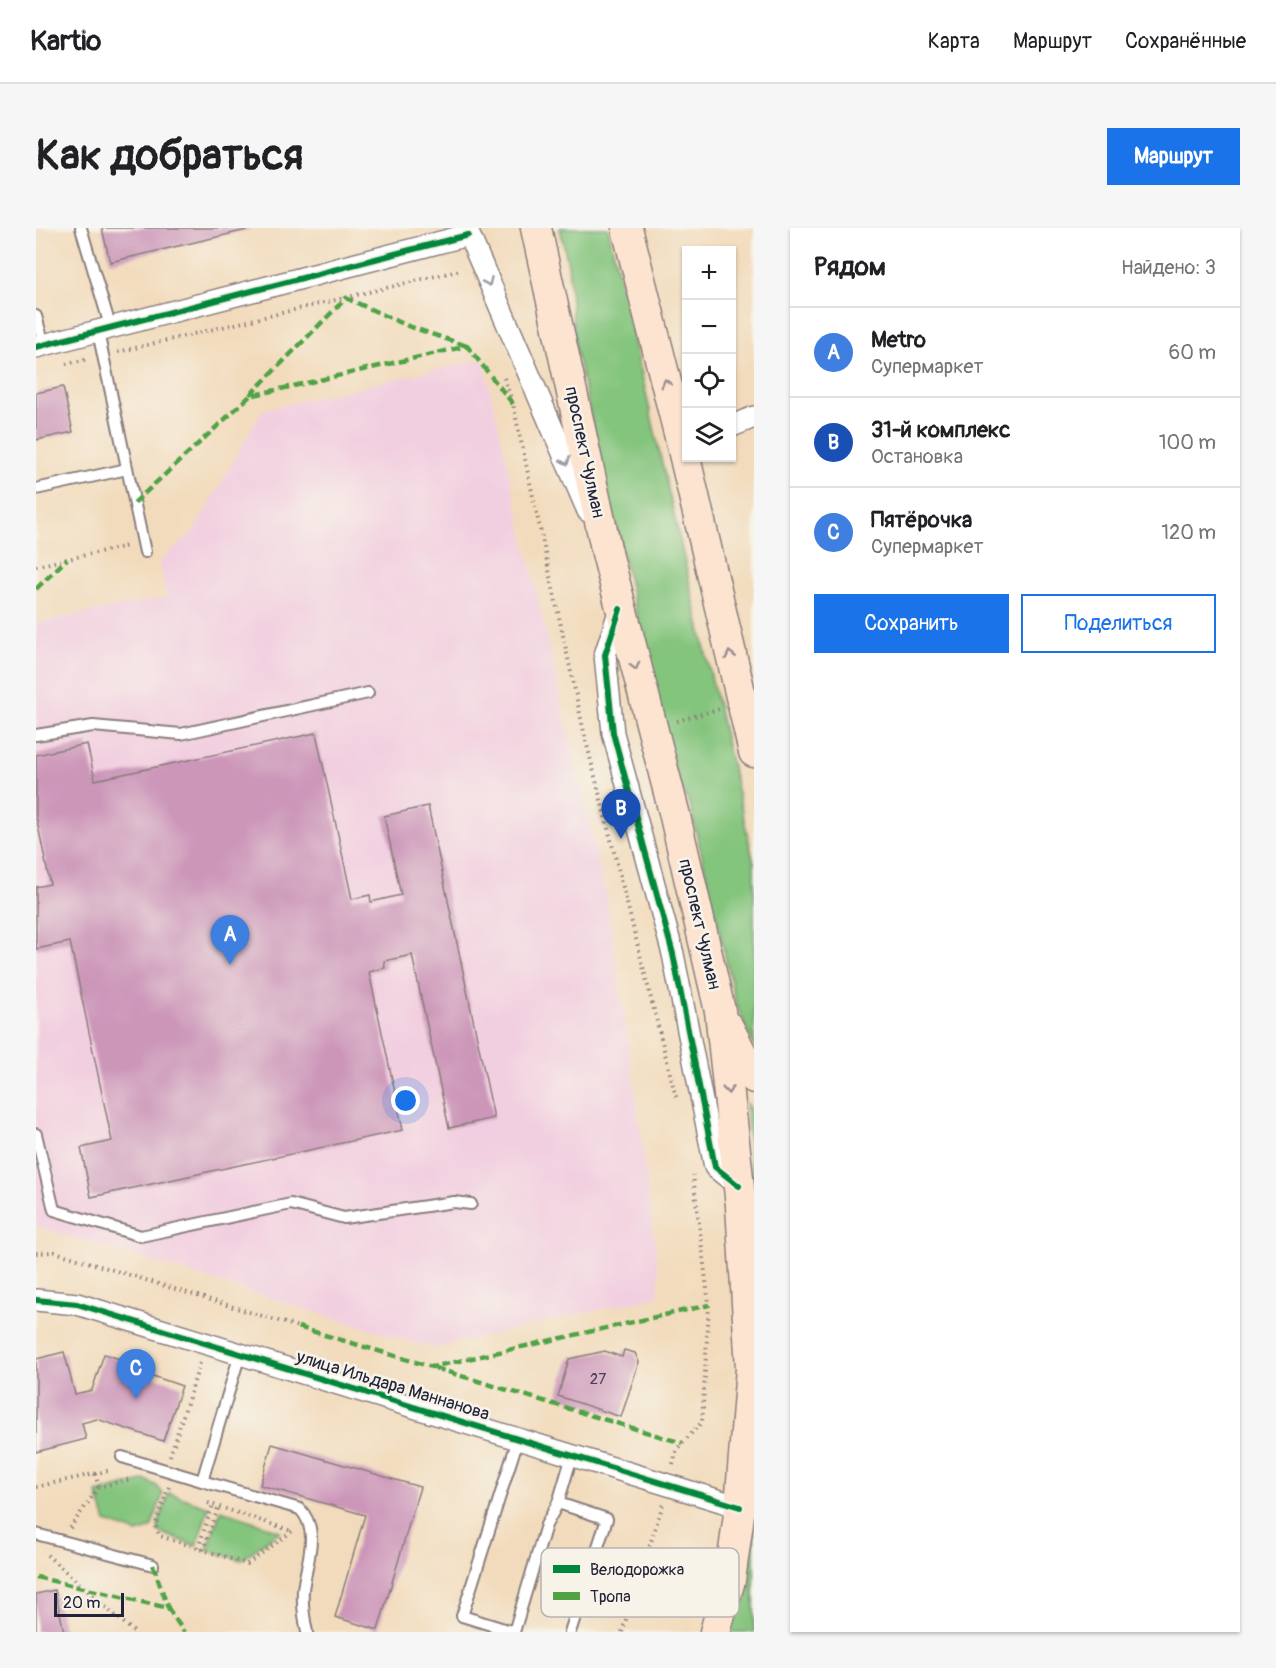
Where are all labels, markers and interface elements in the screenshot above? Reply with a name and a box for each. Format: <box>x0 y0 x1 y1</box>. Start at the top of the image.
text: Kartio <box>30 24 101 59</box>
text: Карта <box>928 28 980 55</box>
text: Маршрут <box>1013 28 1092 55</box>
text: Сохранённые <box>1125 28 1246 55</box>
button: Маршрут <box>1107 128 1240 185</box>
text: Как добраться <box>36 130 303 182</box>
map controls <box>682 246 736 462</box>
button: + <box>682 246 736 300</box>
text: Рядом <box>814 251 886 283</box>
text: Найдено: 3 <box>1121 255 1216 280</box>
one-way arrow <box>481 276 493 287</box>
button: − <box>682 300 736 354</box>
text: Metro <box>871 326 926 354</box>
text: A <box>827 340 840 365</box>
text: 60 m <box>1169 340 1216 365</box>
button: locate <box>682 354 736 408</box>
text: Супермаркет <box>871 354 983 379</box>
one-way arrow <box>661 378 673 389</box>
street label: проспект Чулман <box>559 384 610 520</box>
button: layers <box>682 408 736 462</box>
text: 31-й комплекс <box>871 416 1010 444</box>
text: B <box>828 430 839 455</box>
text: 100 m <box>1159 430 1216 455</box>
text: Остановка <box>871 444 963 469</box>
one-way arrow <box>559 454 571 465</box>
text: Пятёрочка <box>871 506 972 534</box>
text: C <box>827 520 840 545</box>
text: 120 m <box>1161 520 1216 545</box>
text: Супермаркет <box>871 534 983 559</box>
button: Сохранить <box>814 594 1009 653</box>
button: Поделиться <box>1021 594 1216 653</box>
one-way arrow <box>725 650 738 660</box>
one-way arrow <box>627 660 640 670</box>
pin: B <box>602 790 640 839</box>
street label: проспект Чулман <box>673 856 726 992</box>
pin: A <box>210 916 250 965</box>
one-way arrow <box>722 1085 734 1095</box>
your location <box>391 1086 420 1115</box>
street label: улица Ильдара Маннанова <box>293 1345 492 1426</box>
pin: C <box>116 1350 156 1399</box>
house number: 27 <box>590 1370 606 1389</box>
legend <box>541 1548 739 1617</box>
text: Велодорожка <box>590 1560 684 1580</box>
text: Тропа <box>590 1587 631 1607</box>
scale bar <box>54 1590 124 1618</box>
text: 20 m <box>63 1593 101 1613</box>

